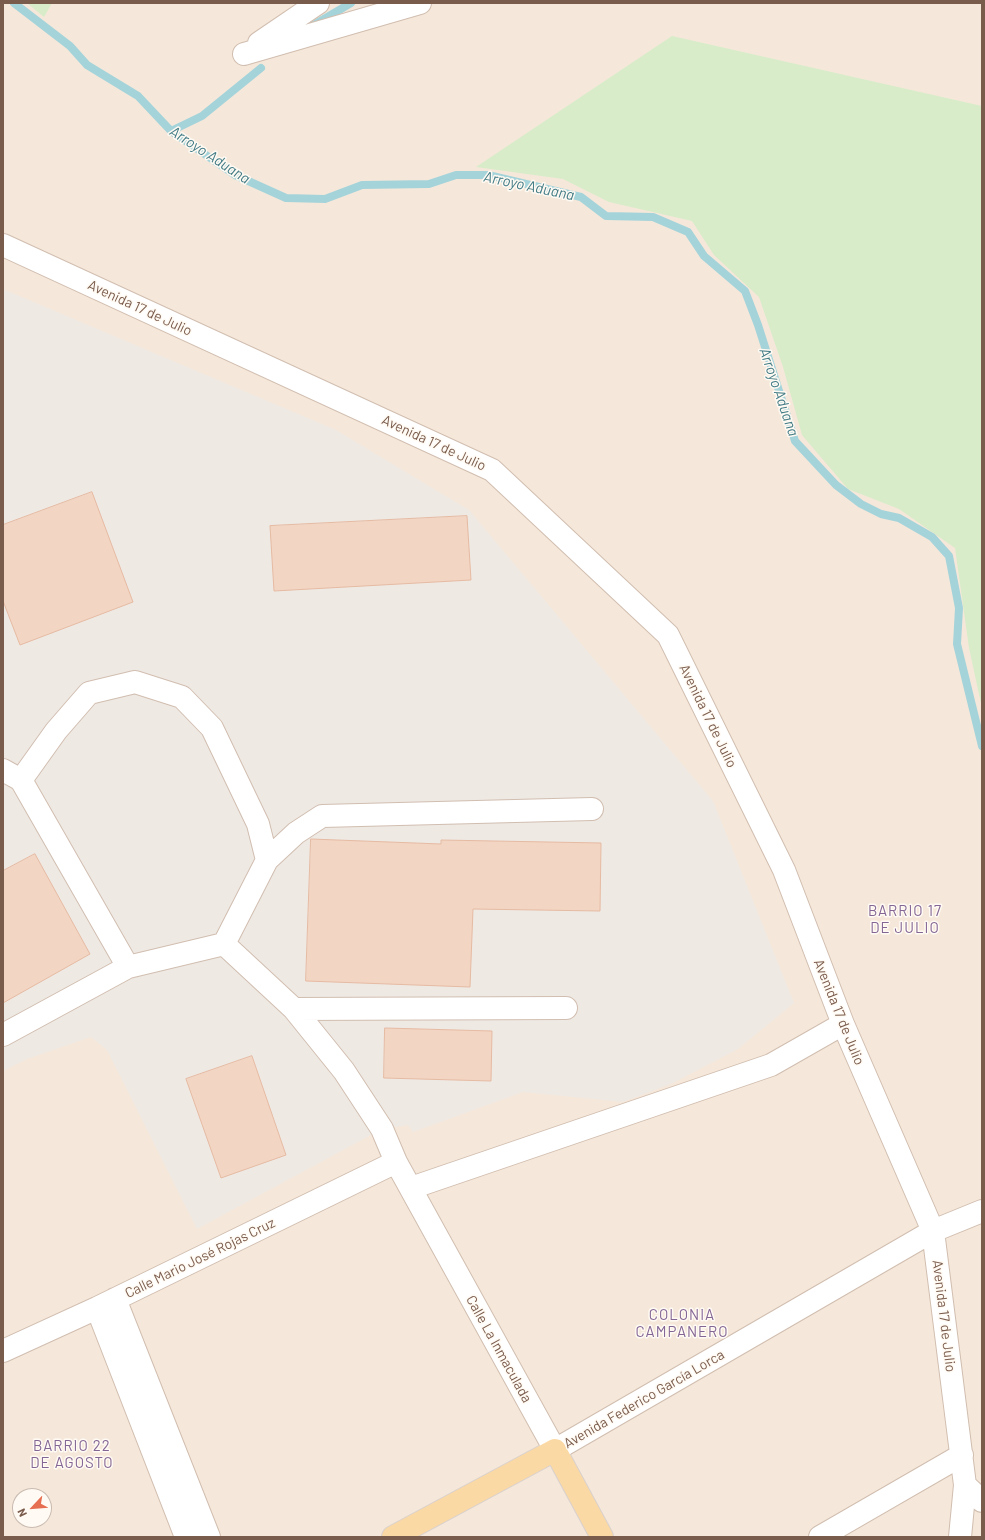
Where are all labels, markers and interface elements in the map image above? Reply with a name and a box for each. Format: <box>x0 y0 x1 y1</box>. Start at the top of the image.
water label: Arroyo Aduana <box>166 122 254 188</box>
water label: Arroyo Aduana <box>482 168 576 204</box>
street label: Avenida 17 de Julio <box>85 277 195 339</box>
water label: Arroyo Aduana <box>755 345 803 439</box>
street label: Avenida 17 de Julio <box>379 412 489 474</box>
street label: Avenida 17 de Julio <box>676 662 740 770</box>
district label: BARRIO 17 DE JULIO <box>868 902 942 937</box>
street label: Avenida 17 de Julio <box>810 957 868 1067</box>
street label: Calle Mario José Rojas Cruz <box>122 1214 278 1302</box>
street label: Avenida 17 de Julio <box>929 1259 959 1373</box>
street label: Calle La Inmaculada <box>463 1292 535 1406</box>
district label: COLONIA CAMPANERO <box>635 1306 729 1341</box>
street label: Avenida Federico García Lorca <box>561 1346 727 1452</box>
district label: BARRIO 22 DE AGOSTO <box>30 1437 114 1472</box>
north arrow <box>12 1488 52 1528</box>
text: N <box>14 1507 29 1519</box>

